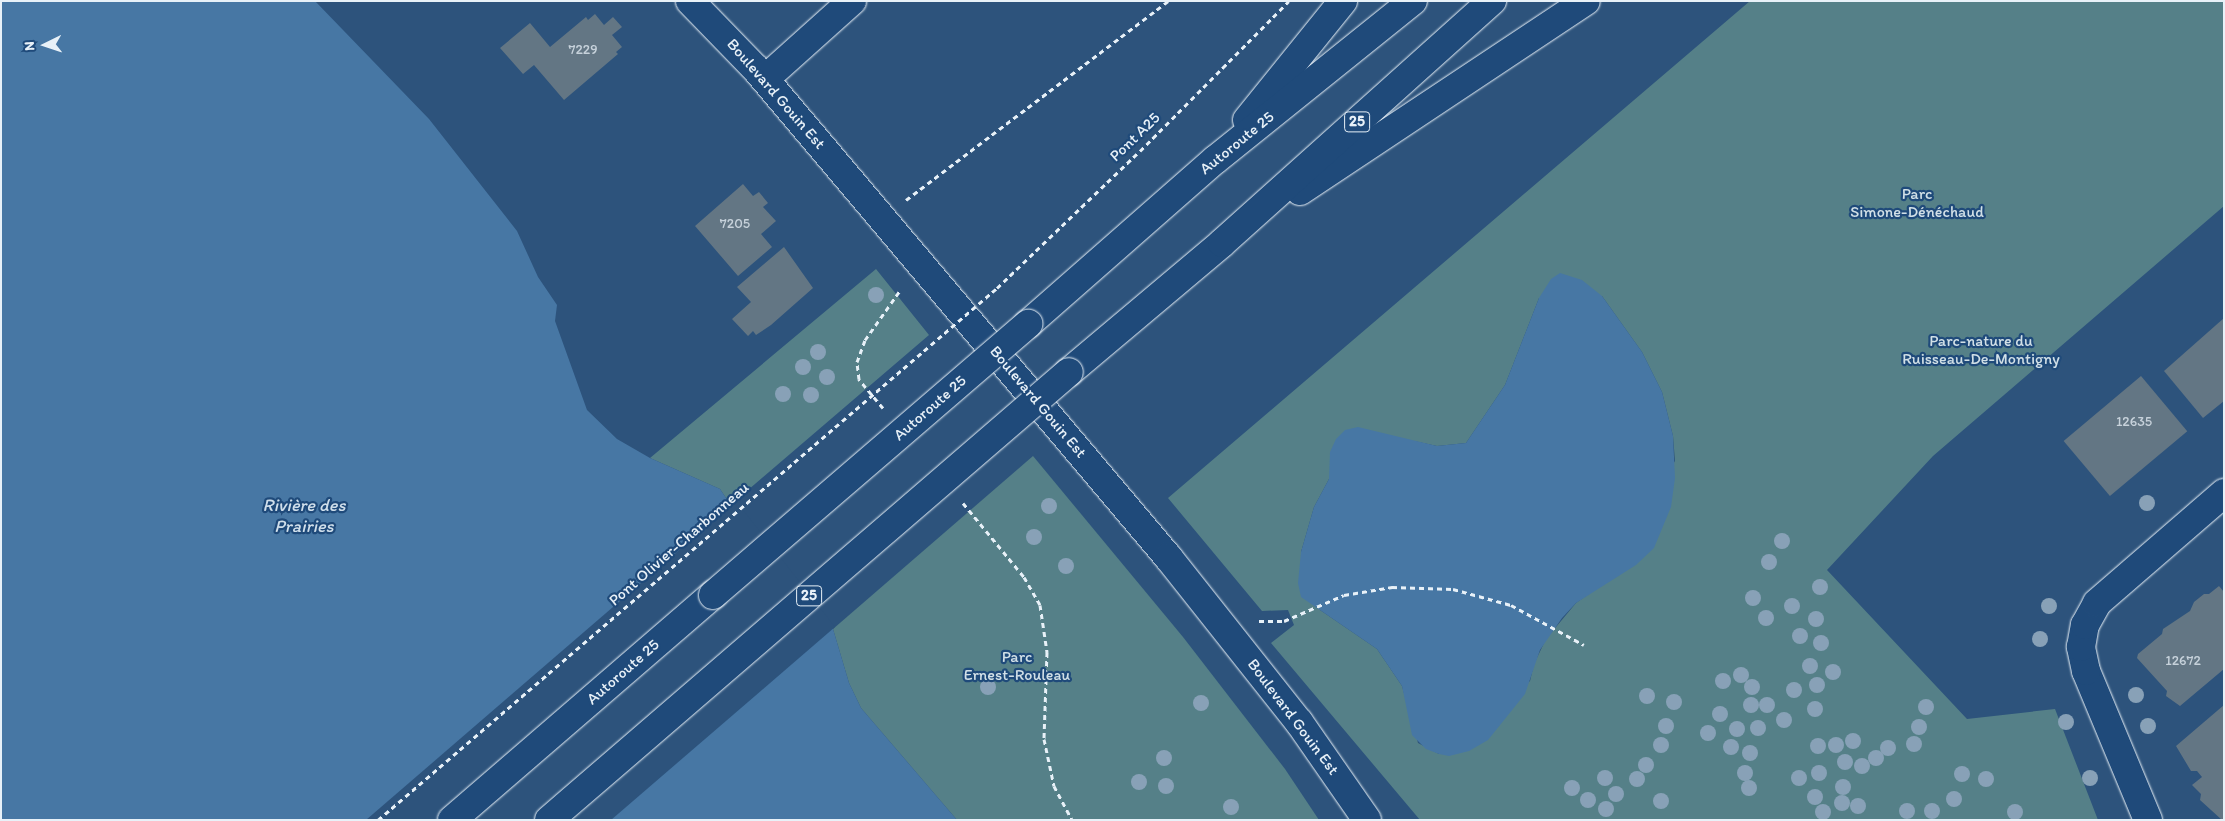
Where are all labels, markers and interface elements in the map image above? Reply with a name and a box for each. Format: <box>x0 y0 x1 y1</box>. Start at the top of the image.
north arrow <box>20 20 70 70</box>
street label: Boulevard Gouin Est <box>723 35 829 153</box>
text: N <box>21 41 38 51</box>
house number: 7229 <box>569 42 597 58</box>
street label: Autoroute 25 <box>1196 107 1278 179</box>
street label: Pont A25 <box>1106 108 1164 166</box>
road number: 25 <box>1343 110 1371 134</box>
park label: Parc Simone-Dénéchaud <box>1850 184 1984 222</box>
house number: 7205 <box>720 216 750 232</box>
park label: Parc-nature du Ruisseau-De-Montigny <box>1902 331 2060 369</box>
street label: Boulevard Gouin Est <box>985 342 1091 462</box>
street label: Autoroute 25 <box>890 371 970 445</box>
house number: 12635 <box>2116 414 2152 430</box>
street label: Pont Olivier-Charbonneau <box>605 478 753 610</box>
water label: Rivière des Prairies <box>263 495 345 538</box>
road number: 25 <box>795 584 823 608</box>
street label: Autoroute 25 <box>583 635 663 709</box>
park label: Parc Ernest-Rouleau <box>964 647 1070 685</box>
house number: 12672 <box>2165 653 2201 669</box>
street label: Boulevard Gouin Est <box>1243 655 1343 779</box>

